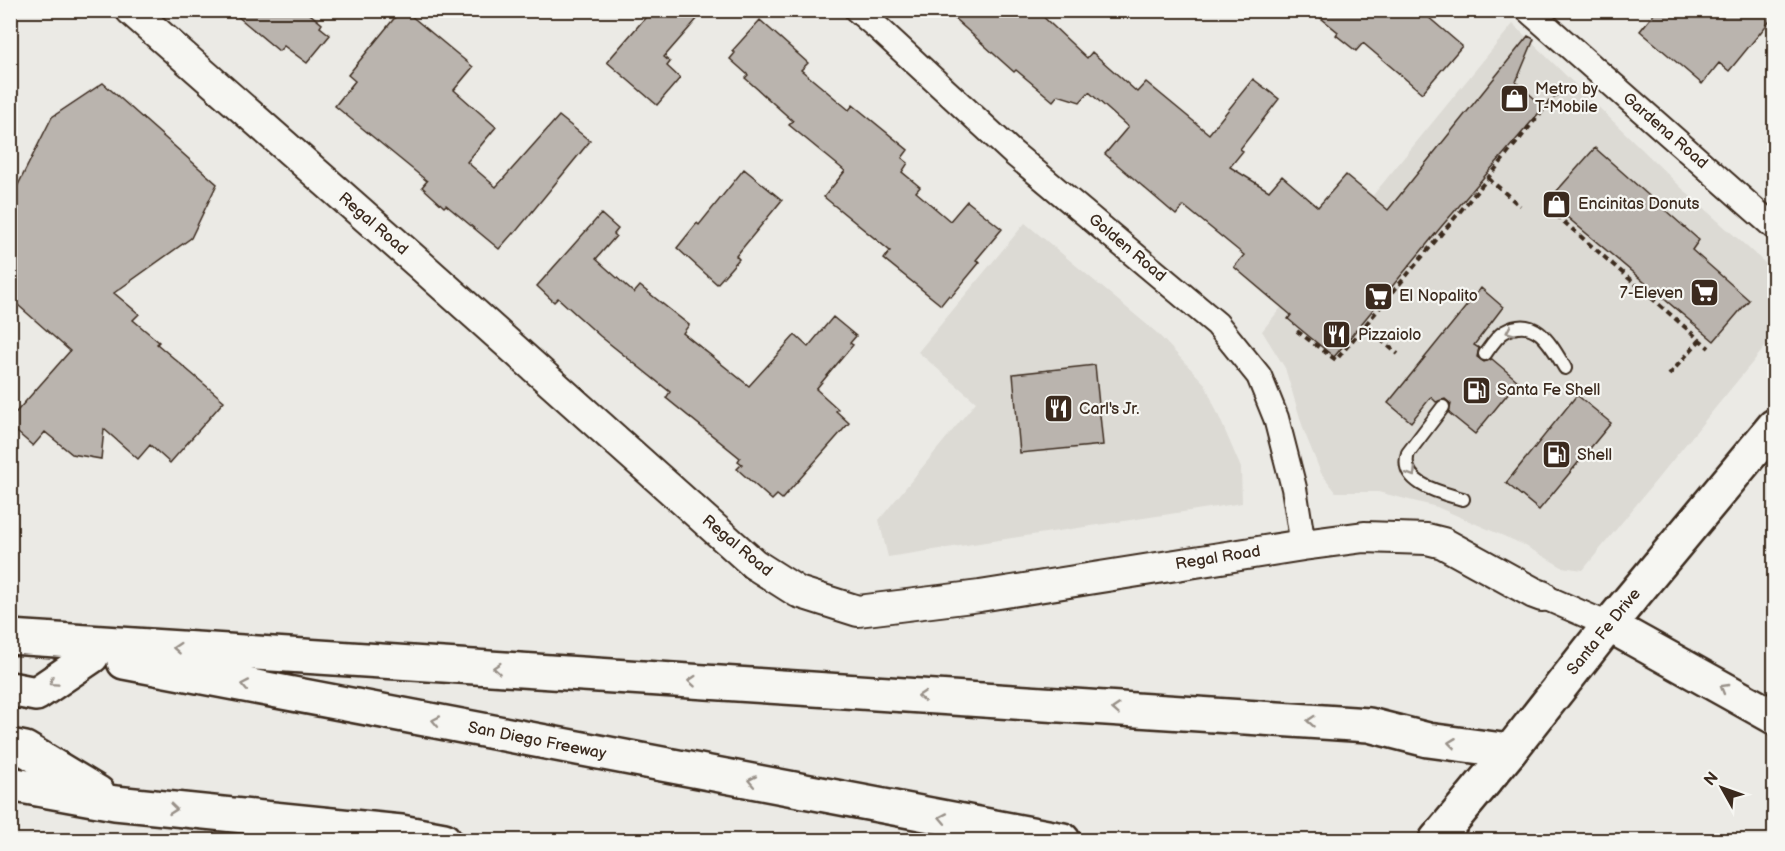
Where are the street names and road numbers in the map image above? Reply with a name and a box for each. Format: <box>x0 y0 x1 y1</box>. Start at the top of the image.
street label: Gardena Road <box>1619 89 1711 173</box>
street label: Regal Road <box>334 189 412 259</box>
street label: Golden Road <box>1084 210 1170 286</box>
street label: Regal Road <box>698 511 776 581</box>
street label: Regal Road <box>1174 542 1262 574</box>
street label: Santa Fe Drive <box>1563 584 1645 679</box>
street label: San Diego Freeway <box>466 718 609 764</box>

